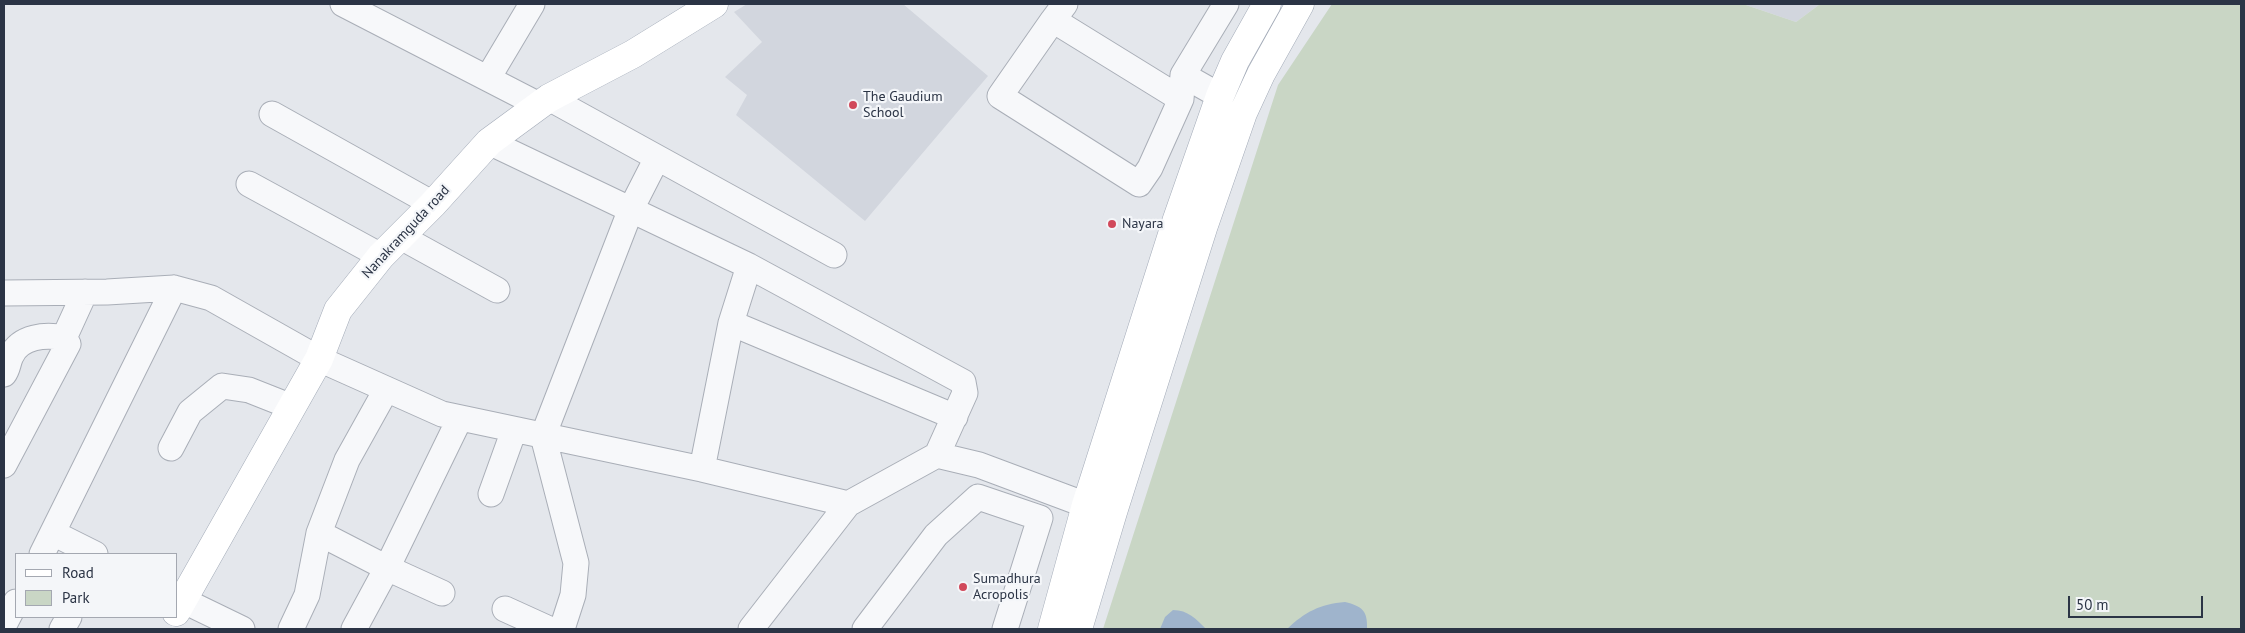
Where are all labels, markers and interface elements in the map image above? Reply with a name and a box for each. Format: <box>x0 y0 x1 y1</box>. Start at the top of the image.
place label: The Gaudium School <box>863 89 943 121</box>
marker: The Gaudium School <box>847 99 859 111</box>
street label: Nanakramguda road <box>359 182 453 282</box>
place label: Nayara <box>1122 216 1164 232</box>
marker: Nayara <box>1106 218 1118 230</box>
legend <box>15 553 178 618</box>
text: Road <box>62 563 94 582</box>
place label: Sumadhura Acropolis <box>973 571 1041 604</box>
marker: Sumadhura Acropolis <box>957 581 969 593</box>
scale bar <box>2070 586 2205 618</box>
text: Park <box>62 588 90 607</box>
text: 50 m <box>2076 595 2109 614</box>

